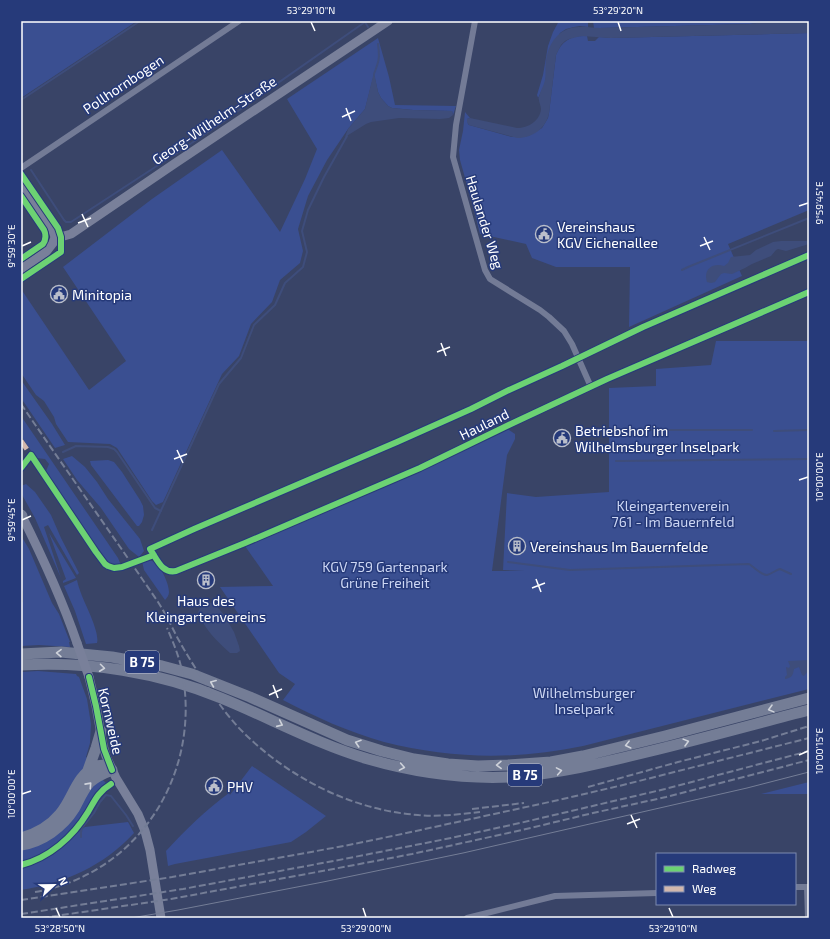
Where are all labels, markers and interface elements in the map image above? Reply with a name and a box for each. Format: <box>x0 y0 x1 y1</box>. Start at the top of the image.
text: 53°29'10"N <box>287 4 335 16</box>
text: 53°29'20"N <box>593 4 643 16</box>
street label: Pollhornbogen <box>79 51 167 117</box>
street label: Georg-Wilhelm-Straße <box>149 72 279 168</box>
street label: Haulander Weg <box>463 173 507 271</box>
text: 9°59'45"E <box>813 181 825 224</box>
place label: Vereinshaus KGV Eichenallee <box>557 218 658 251</box>
text: 9°59'30"E <box>5 224 17 268</box>
public building icon: Vereinshaus KGV Eichenallee <box>534 224 554 244</box>
public building icon: Minitopia <box>49 284 69 304</box>
place label: Minitopia <box>72 286 132 303</box>
street label: Hauland <box>456 405 512 443</box>
place label: Betriebshof im Wilhelmsburger Inselpark <box>575 422 739 455</box>
public building icon: Betriebshof im Wilhelmsburger Inselpark <box>552 428 572 448</box>
text: 10°00'00"E <box>813 452 825 501</box>
park label: Kleingartenverein 761 - Im Bauernfeld <box>612 497 734 530</box>
text: 9°59'45"E <box>5 498 17 541</box>
building icon: Vereinshaus Im Bauernfelde <box>507 536 527 556</box>
place label: Vereinshaus Im Bauernfelde <box>530 538 708 555</box>
park label: KGV 759 Gartenpark Grüne Freiheit <box>322 558 448 591</box>
building icon: Haus des Kleingartenvereins <box>196 570 216 590</box>
place label: Haus des Kleingartenvereins <box>146 592 266 625</box>
one-way arrow <box>56 649 62 657</box>
road number: B 75 <box>125 651 159 673</box>
one-way arrow <box>99 663 105 672</box>
one-way arrow <box>210 679 217 687</box>
park label: Wilhelmsburger Inselpark <box>533 684 636 717</box>
street label: Kornweide <box>95 686 127 756</box>
one-way arrow <box>768 704 775 712</box>
one-way arrow <box>277 719 284 727</box>
text: 10°00'15"E <box>813 727 825 774</box>
one-way arrow <box>355 739 362 748</box>
one-way arrow <box>683 739 689 747</box>
one-way arrow <box>624 741 631 749</box>
one-way arrow <box>496 761 502 770</box>
one-way arrow <box>399 762 406 771</box>
road number: B 75 <box>508 764 542 786</box>
one-way arrow <box>556 767 563 776</box>
text: 10°00'00"E <box>5 769 17 818</box>
public building icon: PHV <box>204 776 224 796</box>
place label: PHV <box>227 778 254 795</box>
one-way arrow <box>84 782 91 789</box>
legend <box>656 853 796 905</box>
text: Radweg <box>692 861 736 875</box>
north arrow <box>34 865 74 905</box>
text: N <box>56 875 71 887</box>
text: Weg <box>692 881 717 895</box>
text: 53°28'50"N <box>35 922 85 934</box>
text: 53°29'00"N <box>341 922 391 934</box>
text: 53°29'10"N <box>649 922 697 934</box>

